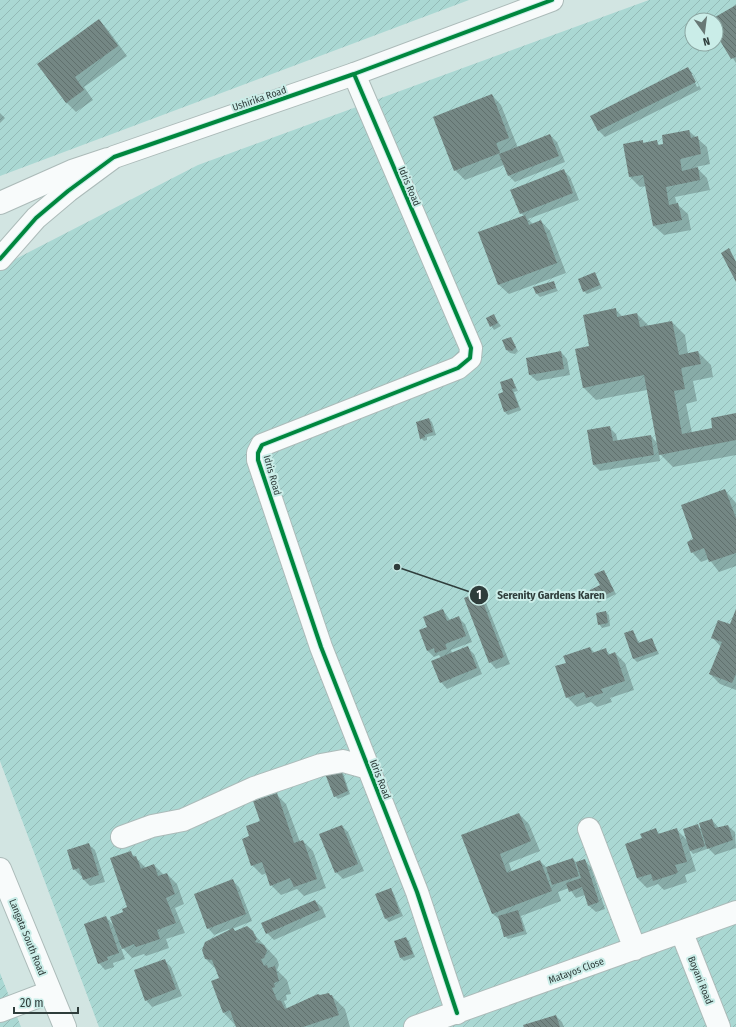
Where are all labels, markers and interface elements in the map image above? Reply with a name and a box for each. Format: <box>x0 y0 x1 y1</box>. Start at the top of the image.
north arrow <box>684 12 724 52</box>
text: N <box>702 34 711 48</box>
street label: Ushirika Road <box>231 84 288 114</box>
street label: Idris Road <box>395 165 423 208</box>
street label: Idris Road <box>261 454 284 497</box>
callout: Serenity Gardens Karen <box>469 583 613 606</box>
text: 1 <box>476 588 482 602</box>
text: Serenity Gardens Karen <box>497 589 605 602</box>
street label: Idris Road <box>367 758 393 801</box>
street label: Langata South Road <box>6 897 48 977</box>
street label: Matayos Close <box>547 955 606 987</box>
street label: Boyani Road <box>685 955 715 1006</box>
scale bar <box>14 989 78 1015</box>
text: 20 m <box>20 996 44 1010</box>

